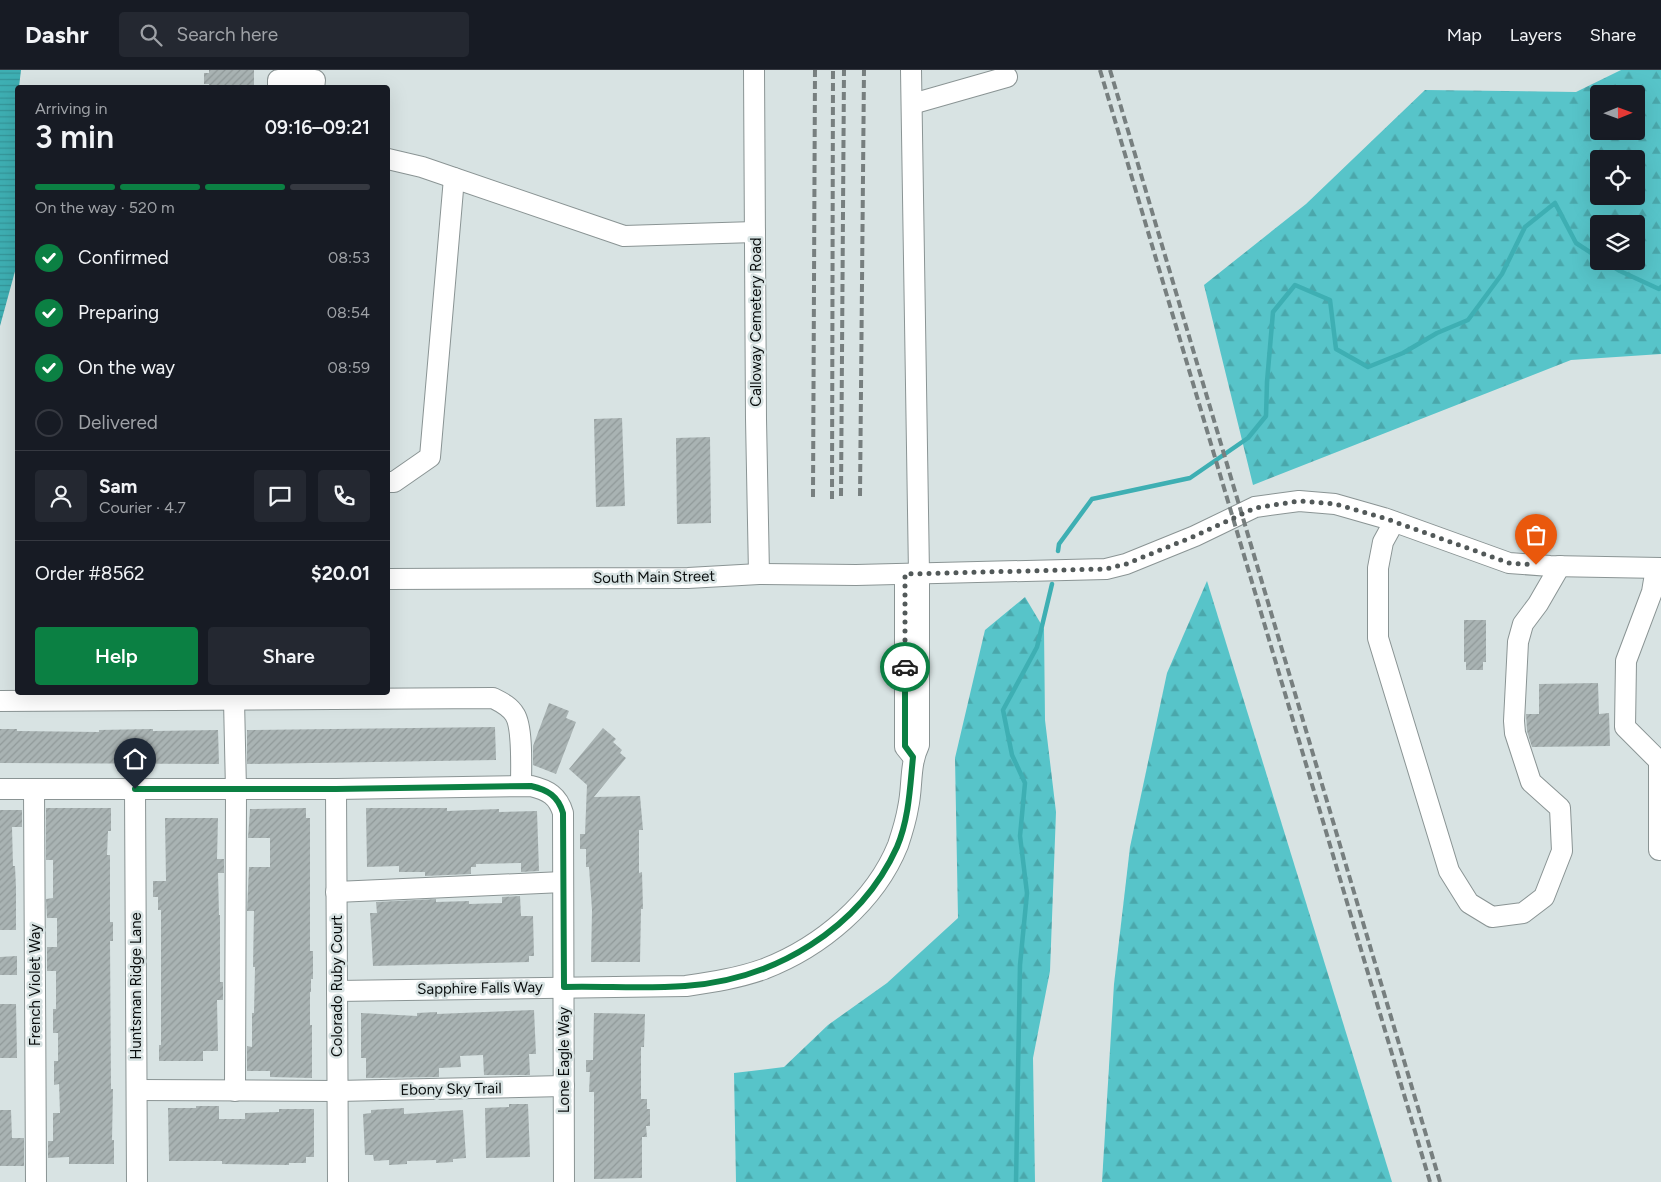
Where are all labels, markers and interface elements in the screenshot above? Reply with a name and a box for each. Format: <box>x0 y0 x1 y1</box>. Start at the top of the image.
search box <box>119 12 469 57</box>
text: Dashr <box>25 20 89 49</box>
icon: search <box>137 21 165 49</box>
text: Search here <box>177 23 278 46</box>
text: Map <box>1447 24 1482 46</box>
text: Layers <box>1510 24 1562 46</box>
text: Share <box>1590 24 1636 46</box>
north arrow <box>1590 85 1645 140</box>
map controls <box>1590 85 1645 270</box>
text: Arriving in <box>35 99 107 118</box>
text: 09:16–09:21 <box>265 116 370 139</box>
text: 3 min <box>35 118 114 156</box>
button: locate <box>1590 150 1645 205</box>
text: On the way · 520 m <box>35 198 175 217</box>
button: layers <box>1590 215 1645 270</box>
street label: Calloway Cemetery Road <box>747 237 765 407</box>
icon: check <box>35 244 63 272</box>
text: Confirmed <box>78 246 169 269</box>
text: 08:53 <box>328 248 370 267</box>
icon: check <box>35 299 63 327</box>
text: Preparing <box>78 301 159 324</box>
text: 08:54 <box>327 303 370 322</box>
icon: check <box>35 354 63 382</box>
text: On the way <box>78 356 175 379</box>
text: 08:59 <box>328 358 370 377</box>
text: Delivered <box>78 411 158 434</box>
button: person <box>35 470 87 522</box>
button: chat <box>254 470 306 522</box>
button: phone <box>318 470 370 522</box>
text: Sam <box>99 475 137 498</box>
text: Courier · 4.7 <box>99 498 186 517</box>
pin <box>1515 514 1557 565</box>
icon: bag <box>1522 521 1550 549</box>
text: Order #8562 <box>35 562 145 585</box>
text: $20.01 <box>311 562 370 585</box>
street label: South Main Street <box>593 567 715 587</box>
button: Help <box>35 627 198 685</box>
button: Share <box>208 627 370 685</box>
courier <box>880 642 930 692</box>
icon: car <box>891 653 919 681</box>
pin <box>114 738 156 789</box>
icon: home <box>121 745 149 773</box>
street label: Huntsman Ridge Lane <box>127 912 145 1060</box>
street label: Colorado Ruby Court <box>328 915 346 1057</box>
street label: French Violet Way <box>26 924 44 1046</box>
street label: Sapphire Falls Way <box>417 978 543 998</box>
street label: Lone Eagle Way <box>555 1007 573 1113</box>
street label: Ebony Sky Trail <box>400 1079 502 1099</box>

